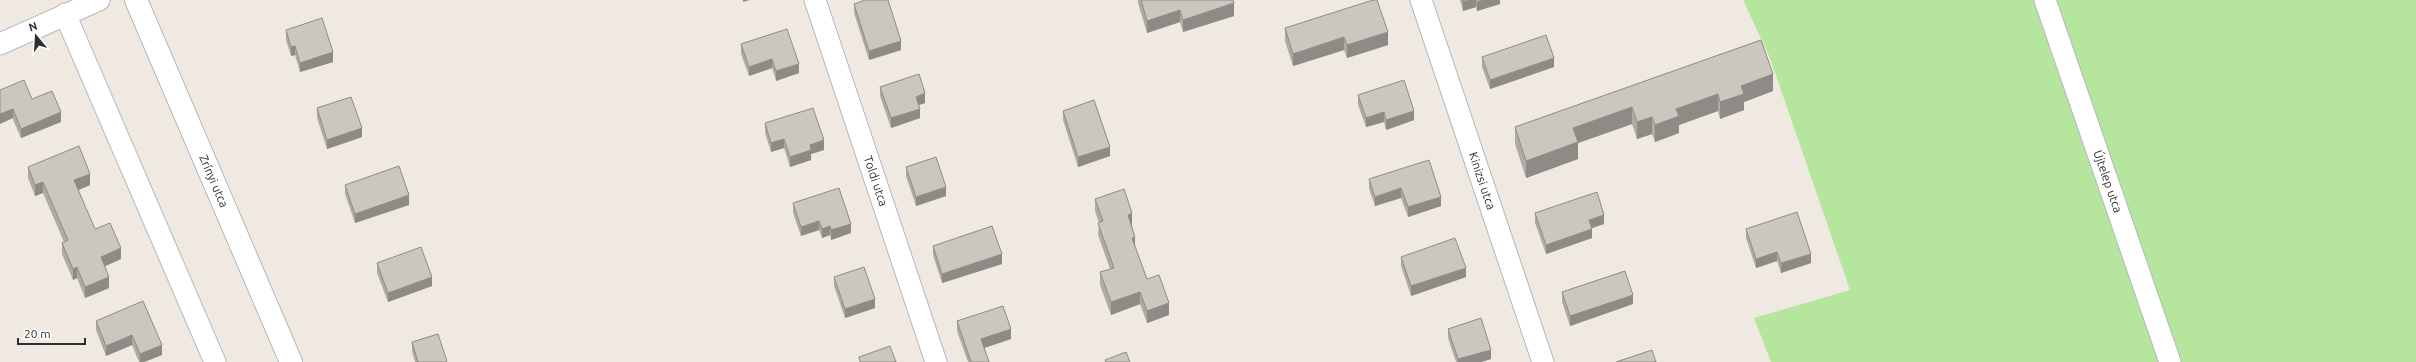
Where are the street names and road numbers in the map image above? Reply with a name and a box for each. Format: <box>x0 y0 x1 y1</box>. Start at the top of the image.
street label: Újtelep utca <box>2091 148 2125 214</box>
street label: Kinizsi utca <box>1467 150 1498 211</box>
street label: Zrínyi utca <box>197 153 231 209</box>
street label: Toldi utca <box>862 154 890 208</box>

